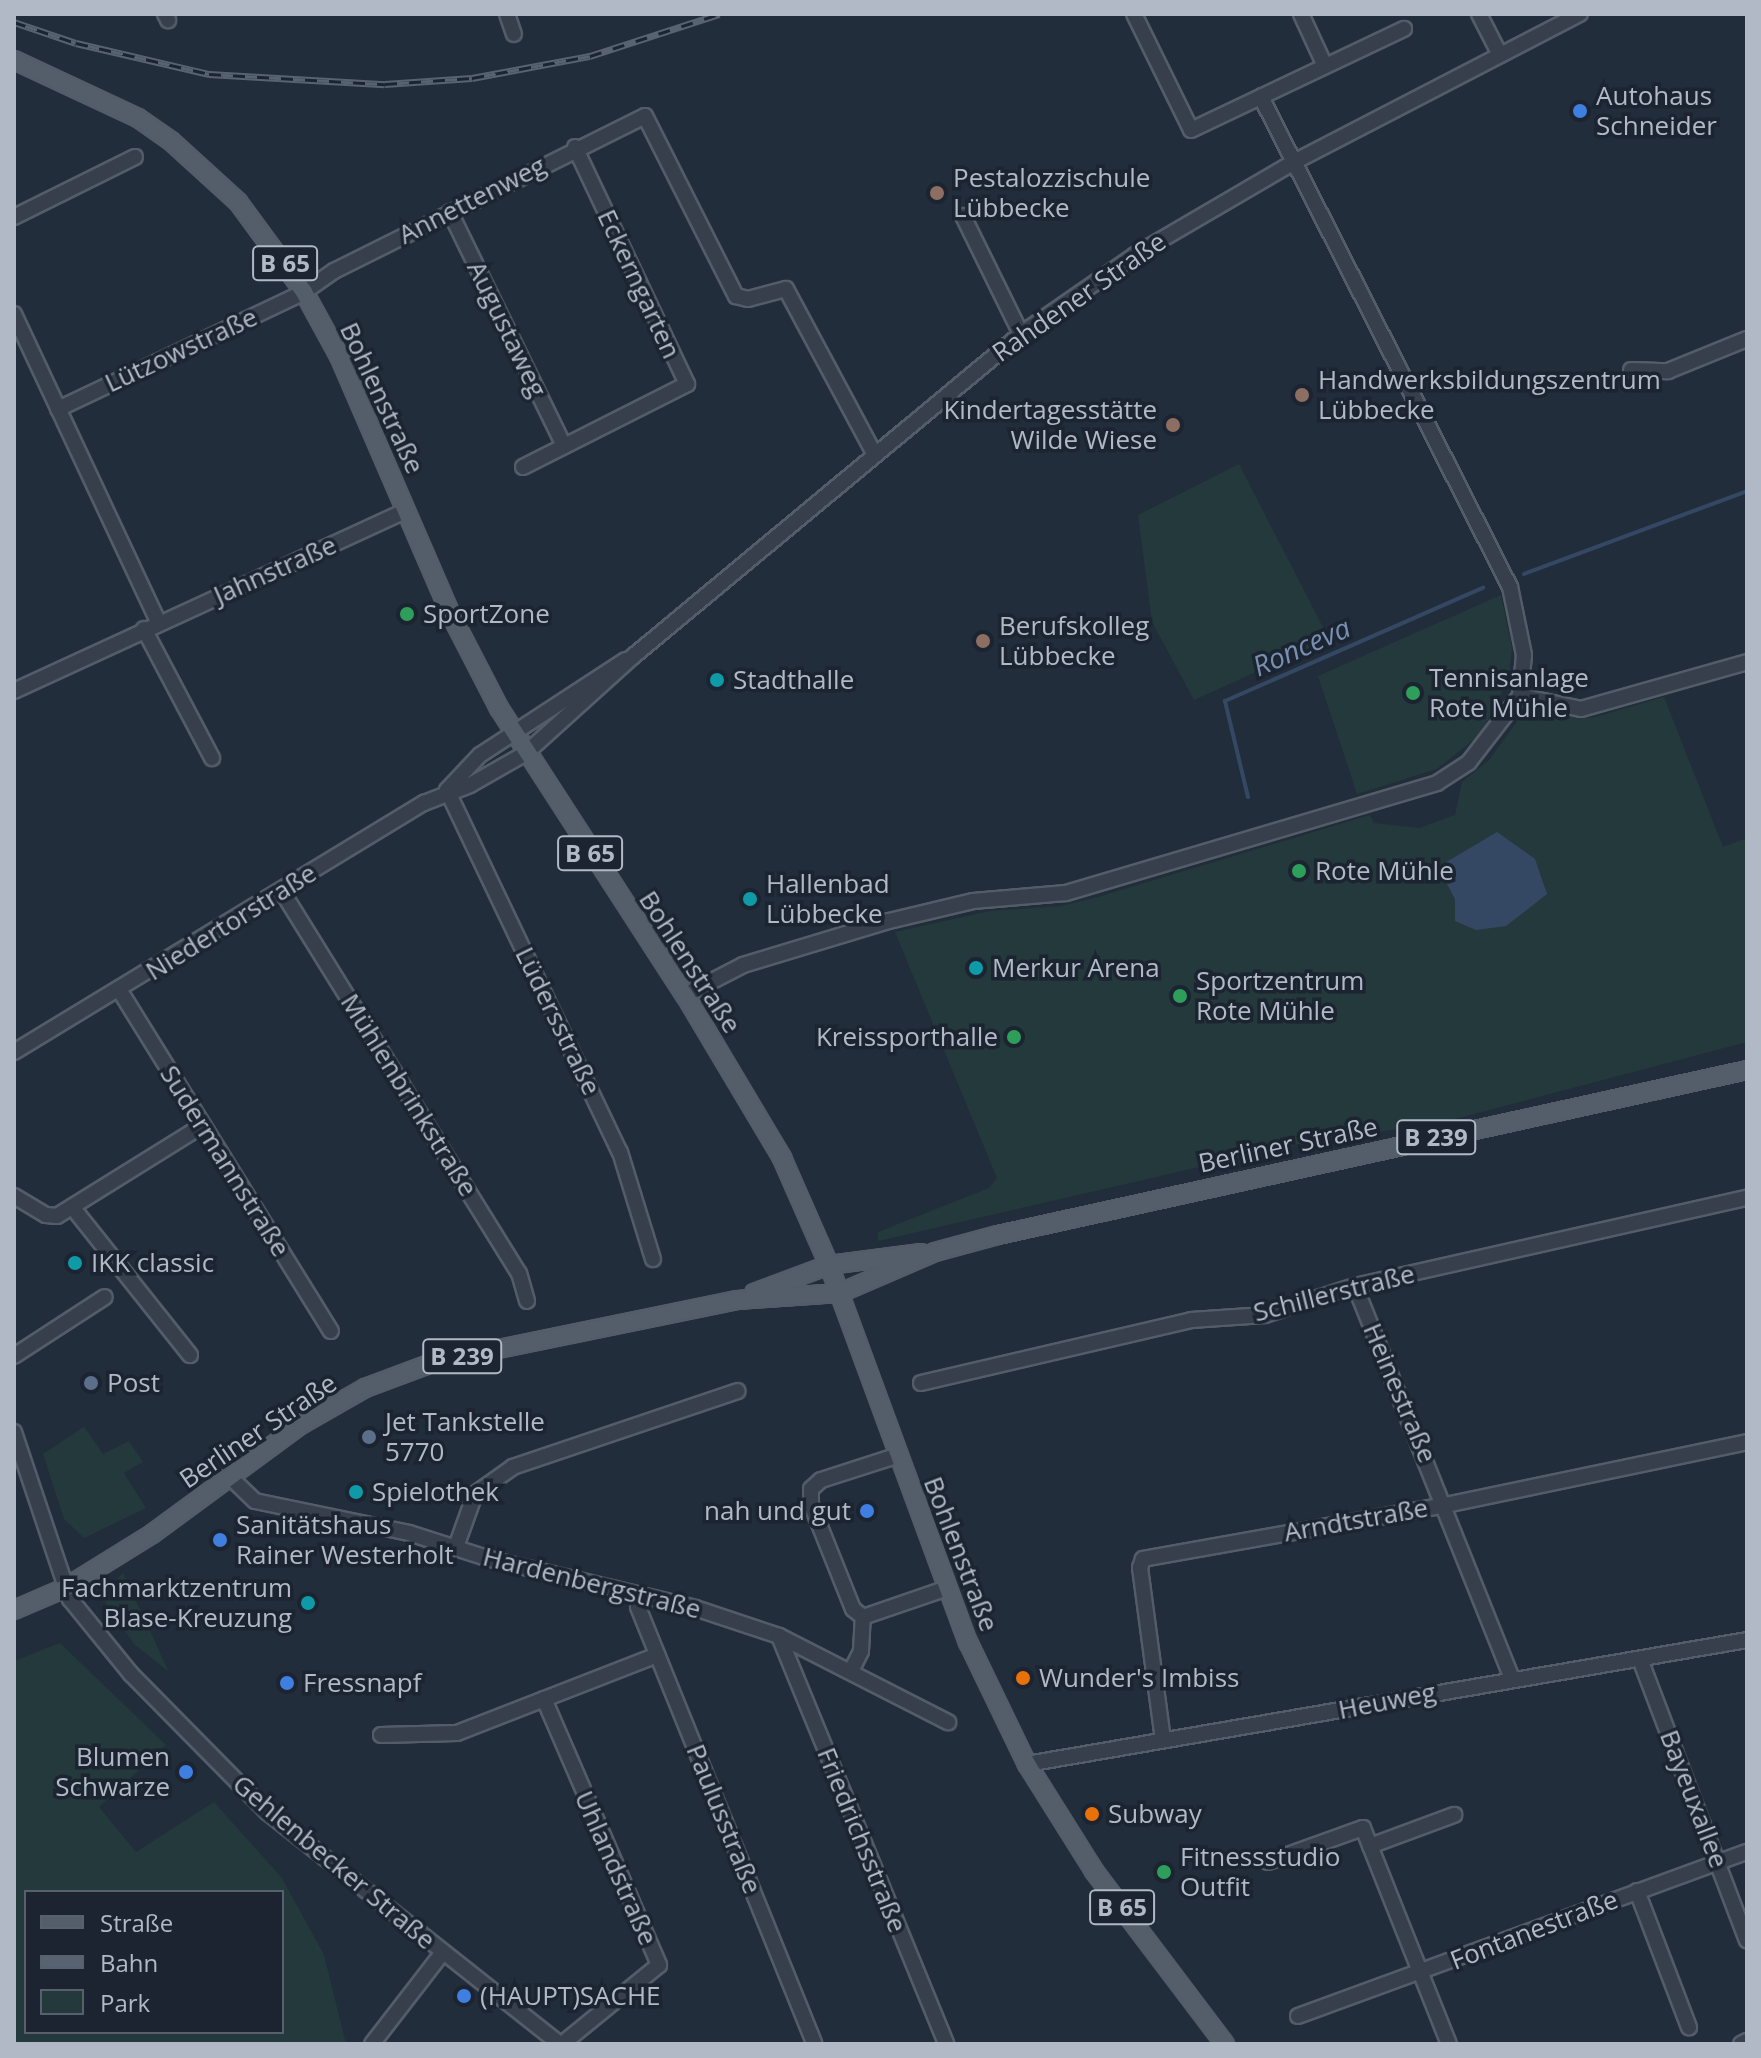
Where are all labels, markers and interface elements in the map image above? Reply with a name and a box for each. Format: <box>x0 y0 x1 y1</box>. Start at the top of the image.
place label: Autohaus Schneider <box>1596 80 1717 142</box>
marker: Autohaus Schneider <box>1571 102 1589 120</box>
street label: Annettenweg <box>393 150 551 250</box>
place label: Pestalozzischule Lübbecke <box>953 162 1150 224</box>
marker: Pestalozzischule Lübbecke <box>928 184 946 202</box>
street label: Eckerngarten <box>591 205 687 363</box>
street label: Rahdener Straße <box>986 226 1172 368</box>
road number: B 65 <box>251 243 319 283</box>
street label: Augustaweg <box>461 256 553 402</box>
street label: Lützowstraße <box>100 301 262 399</box>
street label: Bohlenstraße <box>333 318 431 478</box>
place label: Handwerksbildungszentrum Lübbecke <box>1318 364 1661 426</box>
marker: Handwerksbildungszentrum Lübbecke <box>1293 386 1311 404</box>
place label: Kindertagesstätte Wilde Wiese <box>943 394 1157 456</box>
marker: Kindertagesstätte Wilde Wiese <box>1164 416 1182 434</box>
street label: Jahnstraße <box>209 529 341 611</box>
place label: SportZone <box>423 598 550 630</box>
marker: SportZone <box>398 605 416 623</box>
place label: Berufskolleg Lübbecke <box>999 610 1149 672</box>
water label: Ronceva <box>1247 610 1355 682</box>
marker: Berufskolleg Lübbecke <box>974 632 992 650</box>
place label: Tennisanlage Rote Mühle <box>1429 662 1589 724</box>
place label: Stadthalle <box>733 664 854 696</box>
marker: Stadthalle <box>708 671 726 689</box>
marker: Tennisanlage Rote Mühle <box>1404 684 1422 702</box>
road number: B 65 <box>556 833 624 873</box>
place label: Rote Mühle <box>1315 855 1454 887</box>
street label: Niedertorstraße <box>140 857 322 987</box>
marker: Rote Mühle <box>1290 862 1308 880</box>
place label: Hallenbad Lübbecke <box>766 868 890 930</box>
street label: Bohlenstraße <box>633 885 747 1039</box>
marker: Hallenbad Lübbecke <box>741 890 759 908</box>
street label: Lüdersstraße <box>509 942 607 1100</box>
place label: Merkur Arena <box>992 952 1160 984</box>
marker: Merkur Arena <box>967 959 985 977</box>
place label: Sportzentrum Rote Mühle <box>1196 965 1364 1026</box>
marker: Sportzentrum Rote Mühle <box>1171 987 1189 1005</box>
street label: Mühlenbrinkstraße <box>334 988 484 1202</box>
place label: Kreissporthalle <box>816 1021 998 1053</box>
marker: Kreissporthalle <box>1005 1028 1023 1046</box>
street label: Sudermannstraße <box>154 1060 296 1262</box>
street label: Berliner Straße <box>1196 1111 1380 1179</box>
road number: B 239 <box>1396 1117 1476 1157</box>
place label: IKK classic <box>91 1247 214 1279</box>
marker: IKK classic <box>66 1254 84 1272</box>
street label: Schillerstraße <box>1250 1258 1418 1328</box>
street label: Heinestraße <box>1357 1319 1443 1467</box>
road number: B 239 <box>422 1336 502 1376</box>
place label: Post <box>107 1367 160 1399</box>
street label: Berliner Straße <box>174 1367 342 1495</box>
marker: Post <box>82 1374 100 1392</box>
place label: Jet Tankstelle 5770 <box>385 1406 545 1468</box>
marker: Jet Tankstelle 5770 <box>360 1428 378 1446</box>
street label: Bohlenstraße <box>917 1472 1005 1636</box>
place label: Spielothek <box>372 1476 499 1508</box>
marker: Spielothek <box>347 1483 365 1501</box>
street label: Arndtstraße <box>1282 1492 1430 1548</box>
place label: nah und gut <box>704 1495 851 1527</box>
marker: nah und gut <box>858 1502 876 1520</box>
place label: Sanitätshaus Rainer Westerholt <box>236 1509 454 1570</box>
marker: Sanitätshaus Rainer Westerholt <box>211 1531 229 1549</box>
street label: Hardenbergstraße <box>480 1541 704 1625</box>
place label: Fachmarktzentrum Blase-Kreuzung <box>61 1572 292 1634</box>
marker: Fachmarktzentrum Blase-Kreuzung <box>299 1594 317 1612</box>
place label: Wunder's Imbiss <box>1039 1662 1239 1694</box>
place label: Fressnapf <box>303 1667 421 1699</box>
marker: Wunder's Imbiss <box>1014 1669 1032 1687</box>
marker: Fressnapf <box>278 1674 296 1692</box>
street label: Heuweg <box>1336 1676 1438 1726</box>
street label: Bayeuxallee <box>1653 1726 1735 1872</box>
street label: Paulusstraße <box>680 1740 768 1898</box>
place label: Blumen Schwarze <box>55 1741 170 1802</box>
street label: Friedrichsstraße <box>811 1743 913 1937</box>
marker: Blumen Schwarze <box>177 1763 195 1781</box>
street label: Gehlenbecker Straße <box>226 1768 442 1956</box>
street label: Uhlandstraße <box>568 1786 664 1950</box>
place label: Subway <box>1108 1798 1202 1830</box>
marker: Subway <box>1083 1805 1101 1823</box>
place label: Fitnessstudio Outfit <box>1180 1841 1340 1902</box>
marker: Fitnessstudio Outfit <box>1155 1863 1173 1881</box>
street label: Fontanestraße <box>1446 1884 1622 1976</box>
road number: B 65 <box>1088 1887 1156 1927</box>
legend <box>24 1890 284 2034</box>
text: Straße <box>100 1906 173 1939</box>
text: Bahn <box>100 1946 158 1979</box>
place label: (HAUPT)SACHE <box>480 1980 661 2012</box>
text: Park <box>100 1986 150 2019</box>
marker: (HAUPT)SACHE <box>455 1987 473 2005</box>

